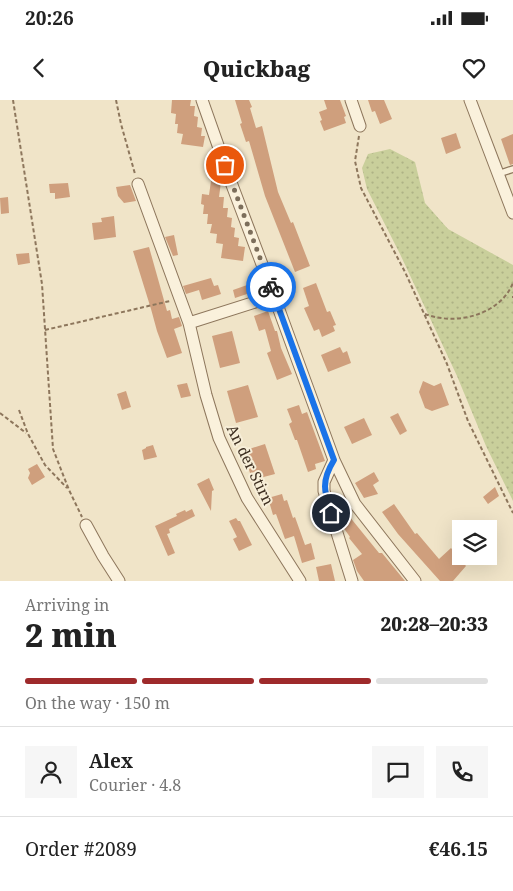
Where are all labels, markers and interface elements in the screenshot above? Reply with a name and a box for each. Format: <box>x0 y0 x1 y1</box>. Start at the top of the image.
text: 20:26 <box>25 5 74 31</box>
text: Quickbag <box>203 53 310 83</box>
icon: back <box>25 54 53 82</box>
icon: heart <box>460 54 488 82</box>
pin <box>204 144 246 186</box>
icon: bag <box>211 151 239 179</box>
courier <box>246 262 296 312</box>
icon: bike <box>257 273 285 301</box>
street label: An der Stirn <box>223 421 279 508</box>
pin <box>310 492 352 534</box>
icon: home <box>317 499 345 527</box>
map controls <box>452 520 497 565</box>
button: layers <box>452 520 497 565</box>
text: Arriving in <box>25 594 109 616</box>
text: 20:28–20:33 <box>380 611 488 637</box>
text: 2 min <box>25 613 117 656</box>
text: On the way · 150 m <box>25 692 170 714</box>
button: person <box>25 746 77 798</box>
button: chat <box>372 746 424 798</box>
button: phone <box>436 746 488 798</box>
text: Alex <box>89 748 133 774</box>
text: Courier · 4.8 <box>89 774 181 796</box>
text: Order #2089 <box>25 836 137 862</box>
text: €46.15 <box>429 836 488 862</box>

